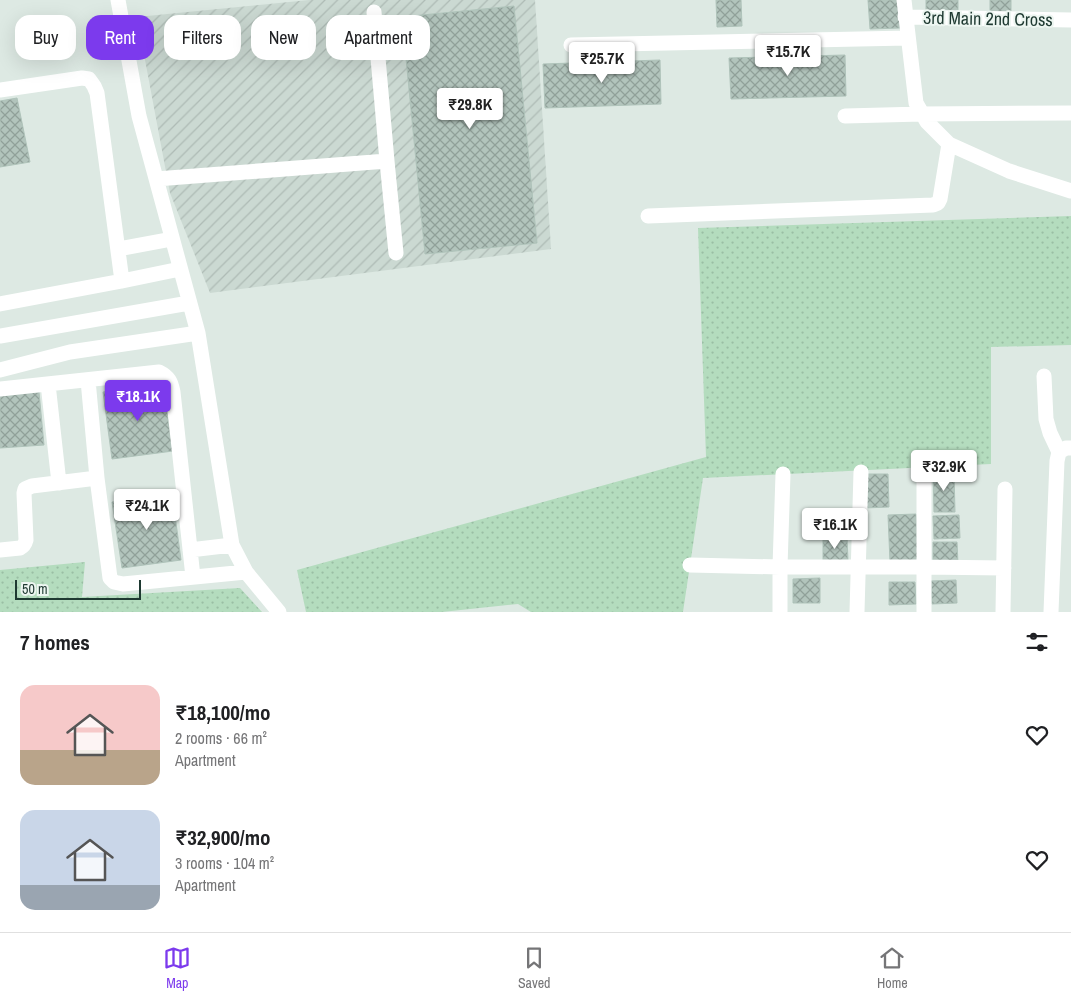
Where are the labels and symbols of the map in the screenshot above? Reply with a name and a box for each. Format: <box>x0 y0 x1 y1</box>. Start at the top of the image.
street label: 3rd Main 2nd Cross <box>923 5 1053 32</box>
pin: ₹15.7K <box>747 34 829 77</box>
pin: ₹25.7K <box>561 42 643 84</box>
pin: ₹29.8K <box>429 88 511 130</box>
pin: ₹18.1K <box>97 380 179 422</box>
pin: ₹32.9K <box>903 450 985 492</box>
pin: ₹24.1K <box>106 488 188 531</box>
pin: ₹16.1K <box>794 508 876 550</box>
scale bar <box>15 577 141 600</box>

